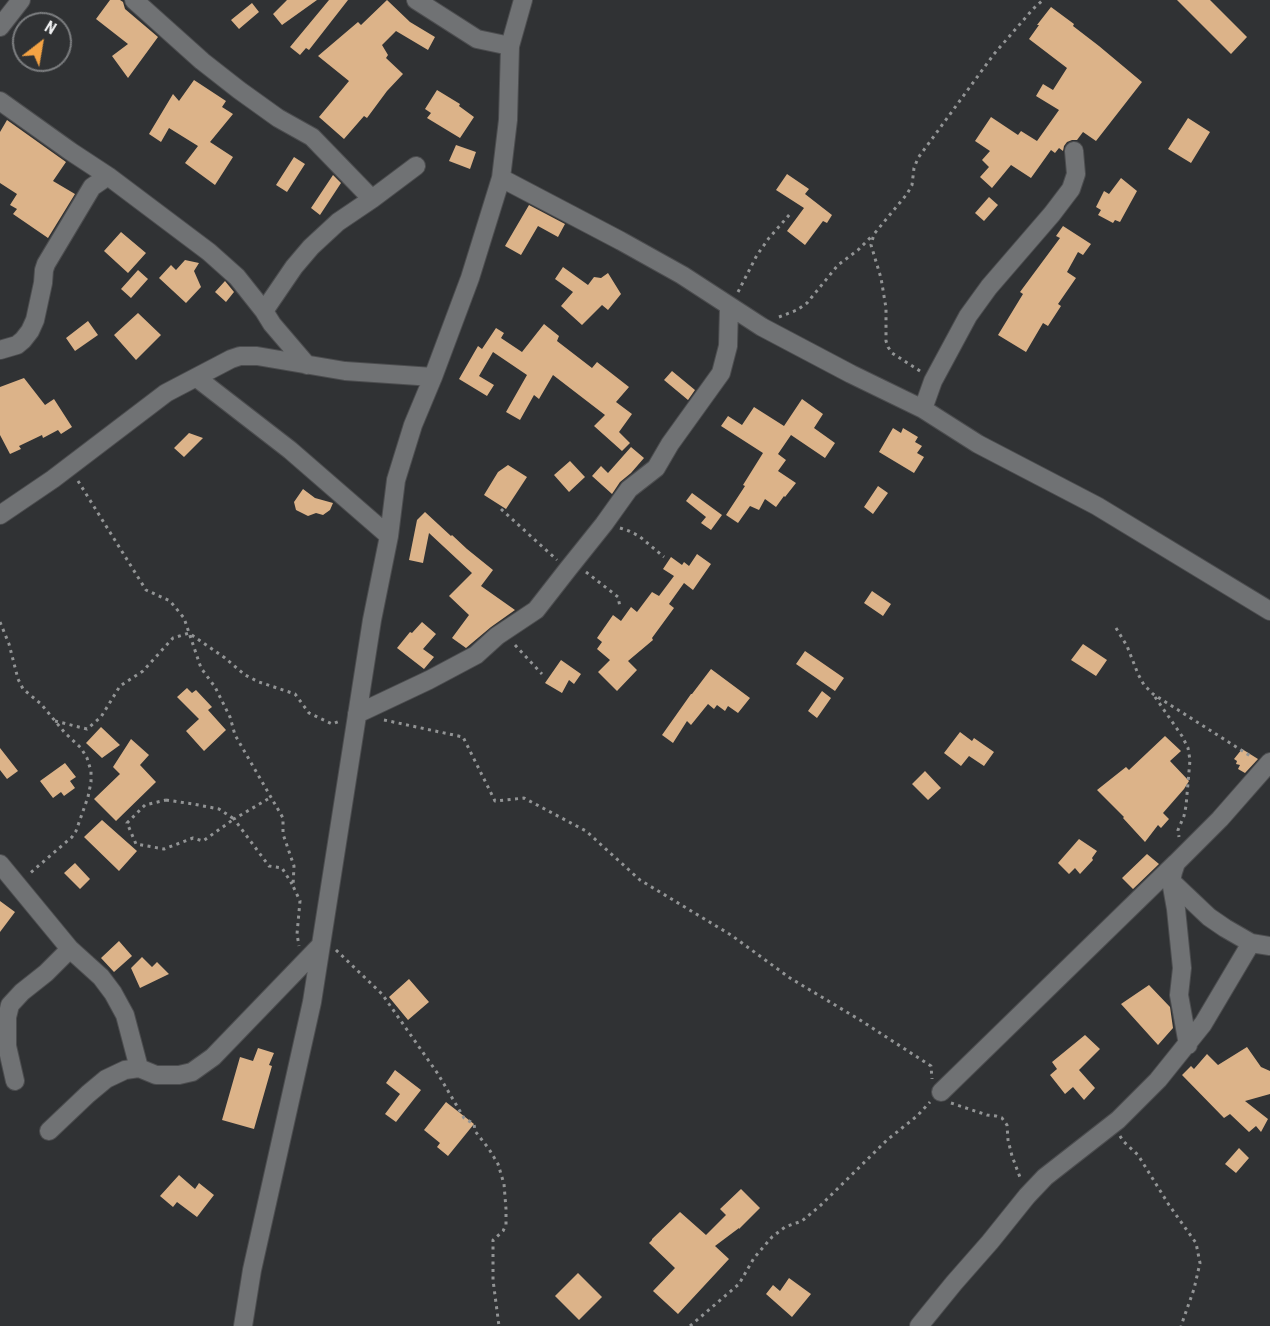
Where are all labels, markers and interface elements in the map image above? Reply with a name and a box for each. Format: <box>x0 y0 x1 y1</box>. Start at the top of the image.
north arrow <box>12 12 72 72</box>
text: N <box>41 17 60 39</box>

